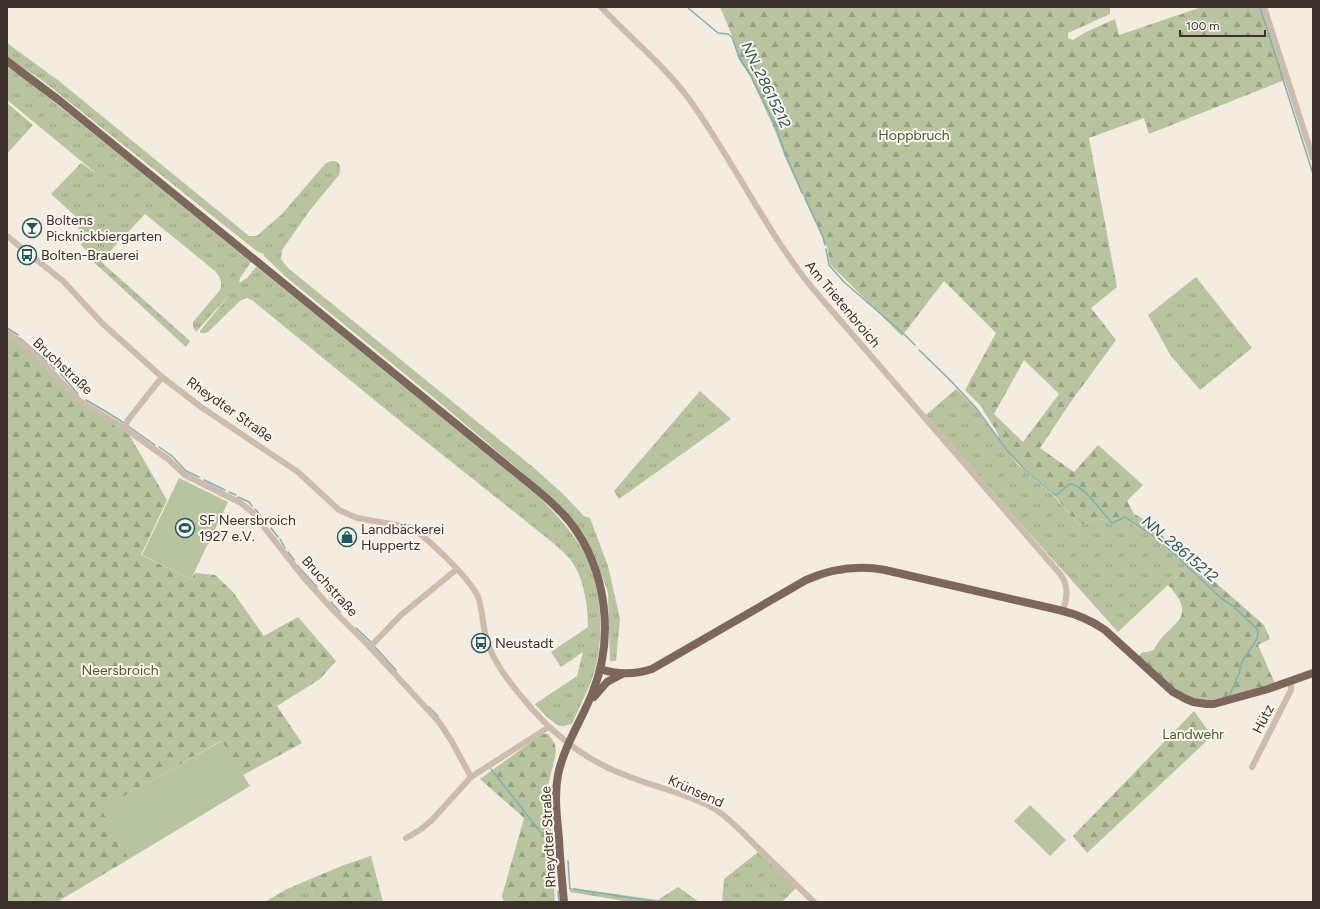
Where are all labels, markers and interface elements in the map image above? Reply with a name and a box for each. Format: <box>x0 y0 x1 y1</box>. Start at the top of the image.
scale bar <box>1180 12 1265 38</box>
text: 100 m <box>1186 19 1220 33</box>
water label: NN_28615212 <box>737 39 795 132</box>
park label: Hoppbruch <box>878 127 950 144</box>
place label: Boltens Picknickbiergarten <box>46 212 162 245</box>
bar icon: Boltens Picknickbiergarten <box>21 217 43 239</box>
bus stop icon: Bolten-Brauerei <box>16 244 38 266</box>
place label: Bolten-Brauerei <box>41 247 139 264</box>
street label: Am Trietenbroich <box>801 258 884 351</box>
street label: Bruchstraße <box>29 334 96 399</box>
street label: Rheydter Straße <box>183 373 277 446</box>
place label: SF Neersbroich 1927 e.V. <box>199 512 296 545</box>
water label: NN_28615212 <box>1138 512 1222 586</box>
sports icon: SF Neersbroich 1927 e.V. <box>174 517 196 539</box>
place label: Landbäckerei Huppertz <box>361 521 444 554</box>
shop icon: Landbäckerei Huppertz <box>336 526 358 548</box>
street label: Bruchstraße <box>298 553 362 620</box>
bus stop icon: Neustadt <box>470 632 492 654</box>
place label: Neustadt <box>495 635 554 652</box>
park label: Neersbroich <box>81 662 159 679</box>
street label: Hütz <box>1249 702 1278 737</box>
park label: Landwehr <box>1162 726 1224 743</box>
street label: Krünsend <box>665 772 726 811</box>
street label: Rheydter Straße <box>537 785 560 888</box>

